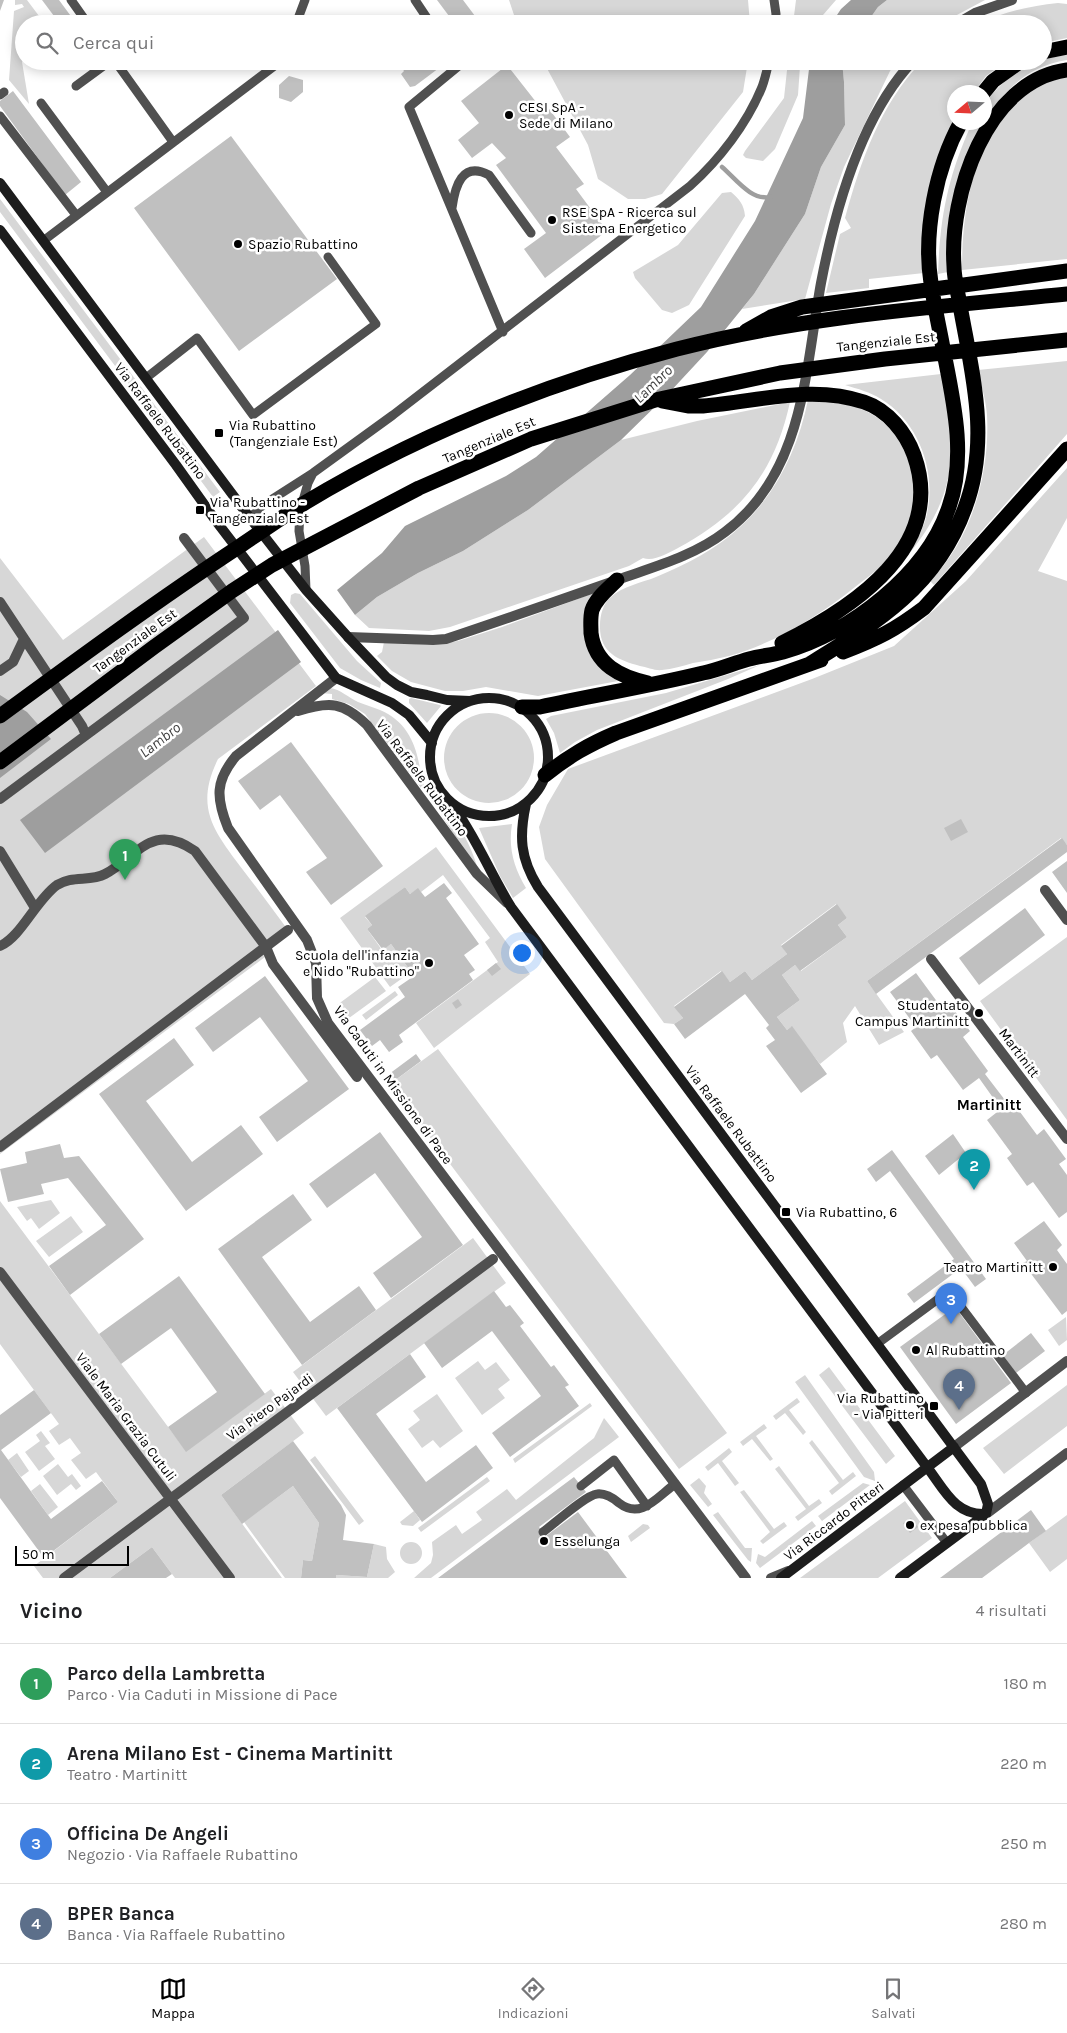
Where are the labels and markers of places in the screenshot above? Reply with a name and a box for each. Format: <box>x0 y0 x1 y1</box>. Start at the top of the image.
place label: CESI SpA - Sede di Milano <box>519 99 613 132</box>
marker: CESI SpA - Sede di Milano <box>503 109 515 121</box>
place label: RSE SpA - Ricerca sul Sistema Energetico <box>562 204 697 237</box>
marker: RSE SpA - Ricerca sul Sistema Energetico <box>546 214 558 226</box>
place label: Spazio Rubattino <box>248 236 358 253</box>
marker: Spazio Rubattino <box>232 238 244 250</box>
place label: Via Rubattino (Tangenziale Est) <box>229 417 338 450</box>
marker: Via Rubattino (Tangenziale Est) <box>213 427 225 439</box>
place label: Via Rubattino - Tangenziale Est <box>210 494 309 527</box>
marker: Via Rubattino - Tangenziale Est <box>194 504 206 516</box>
pin: 1 <box>109 839 141 880</box>
place label: Scuola dell'infanzia e Nido "Rubattino" <box>295 947 419 980</box>
marker: Scuola dell'infanzia e Nido "Rubattino" <box>423 957 435 969</box>
place label: Studentato Campus Martinitt <box>855 997 969 1030</box>
marker: Studentato Campus Martinitt <box>973 1007 985 1019</box>
pin: 2 <box>958 1149 990 1190</box>
place label: Via Rubattino, 6 <box>796 1204 897 1221</box>
marker: Via Rubattino, 6 <box>780 1206 792 1218</box>
place label: Teatro Martinitt <box>944 1259 1043 1276</box>
marker: Teatro Martinitt <box>1047 1261 1059 1273</box>
pin: 3 <box>935 1283 967 1324</box>
place label: Al Rubattino <box>926 1342 1005 1359</box>
marker: Al Rubattino <box>910 1344 922 1356</box>
pin: 4 <box>943 1369 975 1410</box>
place label: Via Rubattino - Via Pitteri <box>837 1390 924 1423</box>
marker: Via Rubattino - Via Pitteri <box>928 1400 940 1412</box>
place label: ex pesa pubblica <box>920 1517 1028 1534</box>
marker: ex pesa pubblica <box>904 1519 916 1531</box>
place label: Esselunga <box>554 1533 620 1550</box>
marker: Esselunga <box>538 1535 550 1547</box>

